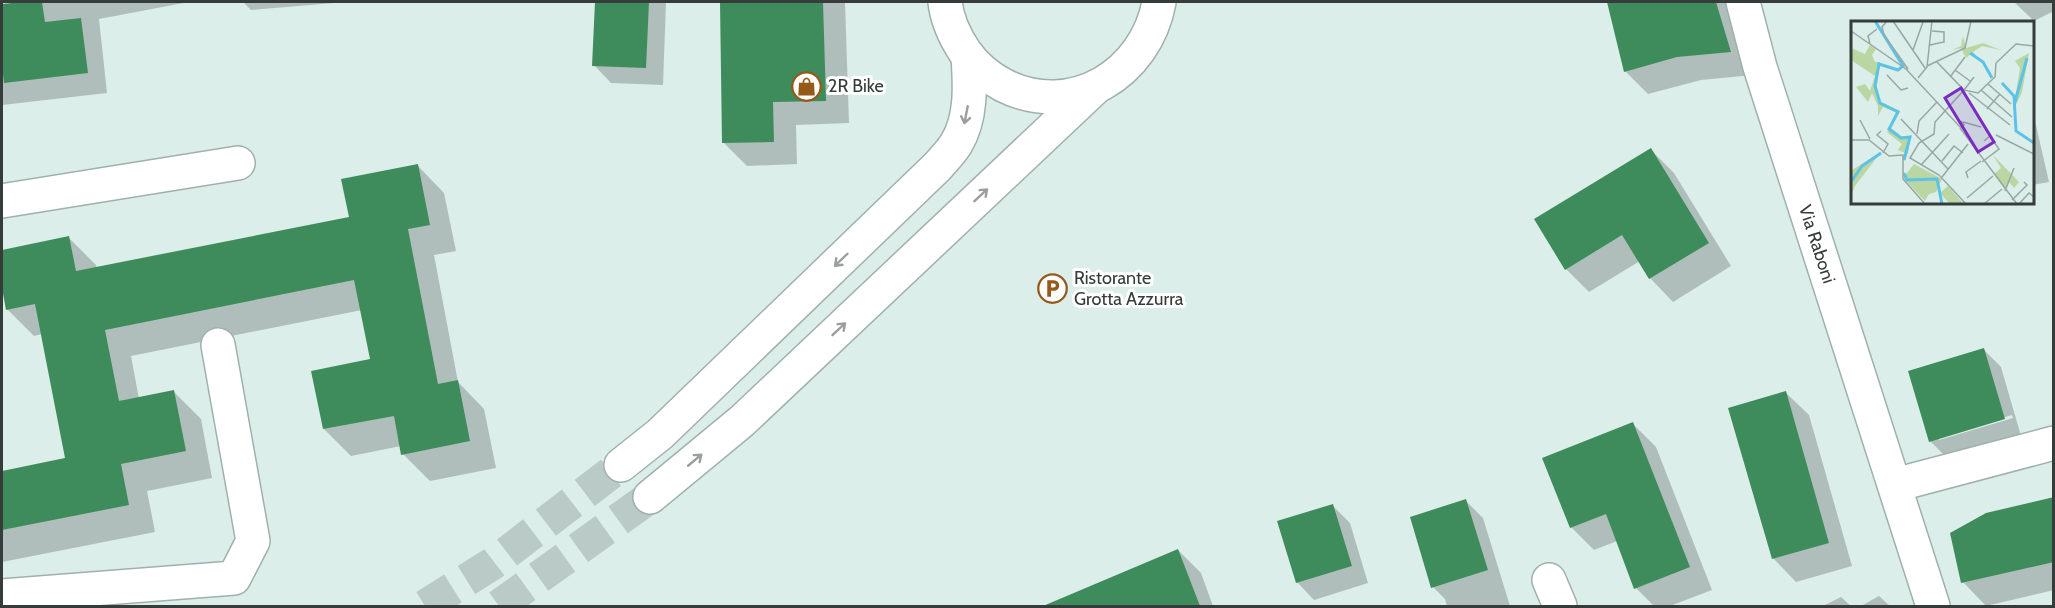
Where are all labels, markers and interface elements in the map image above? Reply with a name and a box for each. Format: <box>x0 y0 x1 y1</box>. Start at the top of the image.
inset map <box>1851 21 2034 204</box>
shop icon: 2R Bike <box>791 70 823 102</box>
place label: 2R Bike <box>828 75 884 97</box>
one-way arrow <box>960 104 971 124</box>
one-way arrow <box>974 188 989 202</box>
street label: Via Raboni <box>1794 202 1840 286</box>
one-way arrow <box>834 253 849 267</box>
place label: Ristorante Grotta Azzurra <box>1074 267 1184 310</box>
parking icon: Ristorante Grotta Azzurra <box>1037 272 1069 304</box>
one-way arrow <box>831 322 846 336</box>
one-way arrow <box>687 453 703 466</box>

